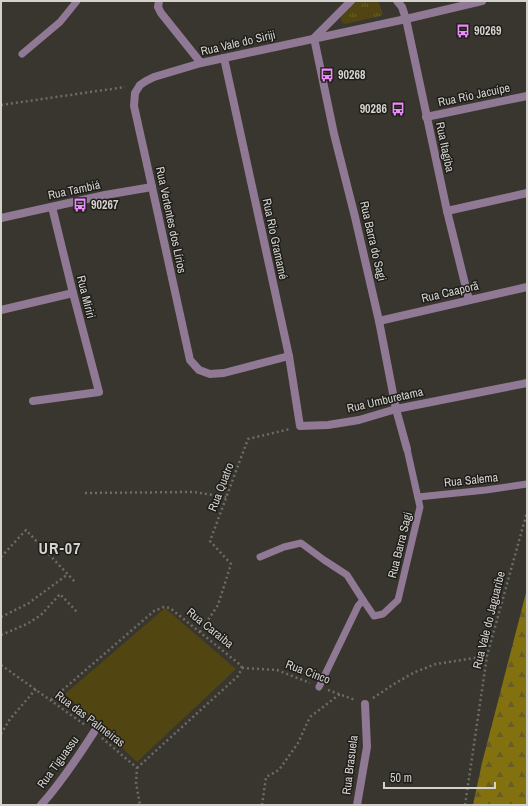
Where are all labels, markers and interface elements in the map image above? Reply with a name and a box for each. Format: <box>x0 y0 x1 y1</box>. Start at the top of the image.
bus stop icon: 90269 <box>455 23 471 39</box>
place label: 90269 <box>474 23 502 39</box>
street label: Rua Vale do Siriji <box>199 27 277 59</box>
bus stop icon: 90268 <box>319 67 335 83</box>
place label: 90268 <box>338 67 366 83</box>
street label: Rua Rio Jacuípe <box>436 80 512 110</box>
place label: 90286 <box>360 101 388 117</box>
bus stop icon: 90286 <box>390 101 406 117</box>
street label: Rua Itagiba <box>432 120 458 174</box>
street label: Rua Vertentes dos Lírios <box>152 165 190 275</box>
street label: Rua Tambiá <box>46 177 102 203</box>
bus stop icon: 90267 <box>72 197 88 213</box>
place label: 90267 <box>91 197 119 213</box>
street label: Rua Rio Gramamé <box>259 197 291 281</box>
street label: Rua Barra do Sagi <box>356 199 390 283</box>
street label: Rua Miriri <box>73 274 99 320</box>
street label: Rua Caaporã <box>420 278 481 306</box>
street label: Rua Umburetama <box>345 383 425 417</box>
street label: Rua Quatro <box>204 460 238 514</box>
street label: Rua Salema <box>443 469 499 491</box>
street label: Rua Barra Sagi <box>384 510 416 580</box>
district label: UR-07 <box>39 537 81 559</box>
street label: Rua Vale do Jaguaribe <box>469 570 509 670</box>
street label: Rua Caraiba <box>183 604 237 652</box>
street label: Rua Cinco <box>283 656 333 688</box>
street label: Rua das Palmeiras <box>52 687 128 751</box>
street label: Rua Tiguassu <box>34 733 82 791</box>
street label: Rua Brasuela <box>338 734 362 796</box>
scale bar <box>384 764 495 790</box>
text: 50 m <box>390 770 412 786</box>

